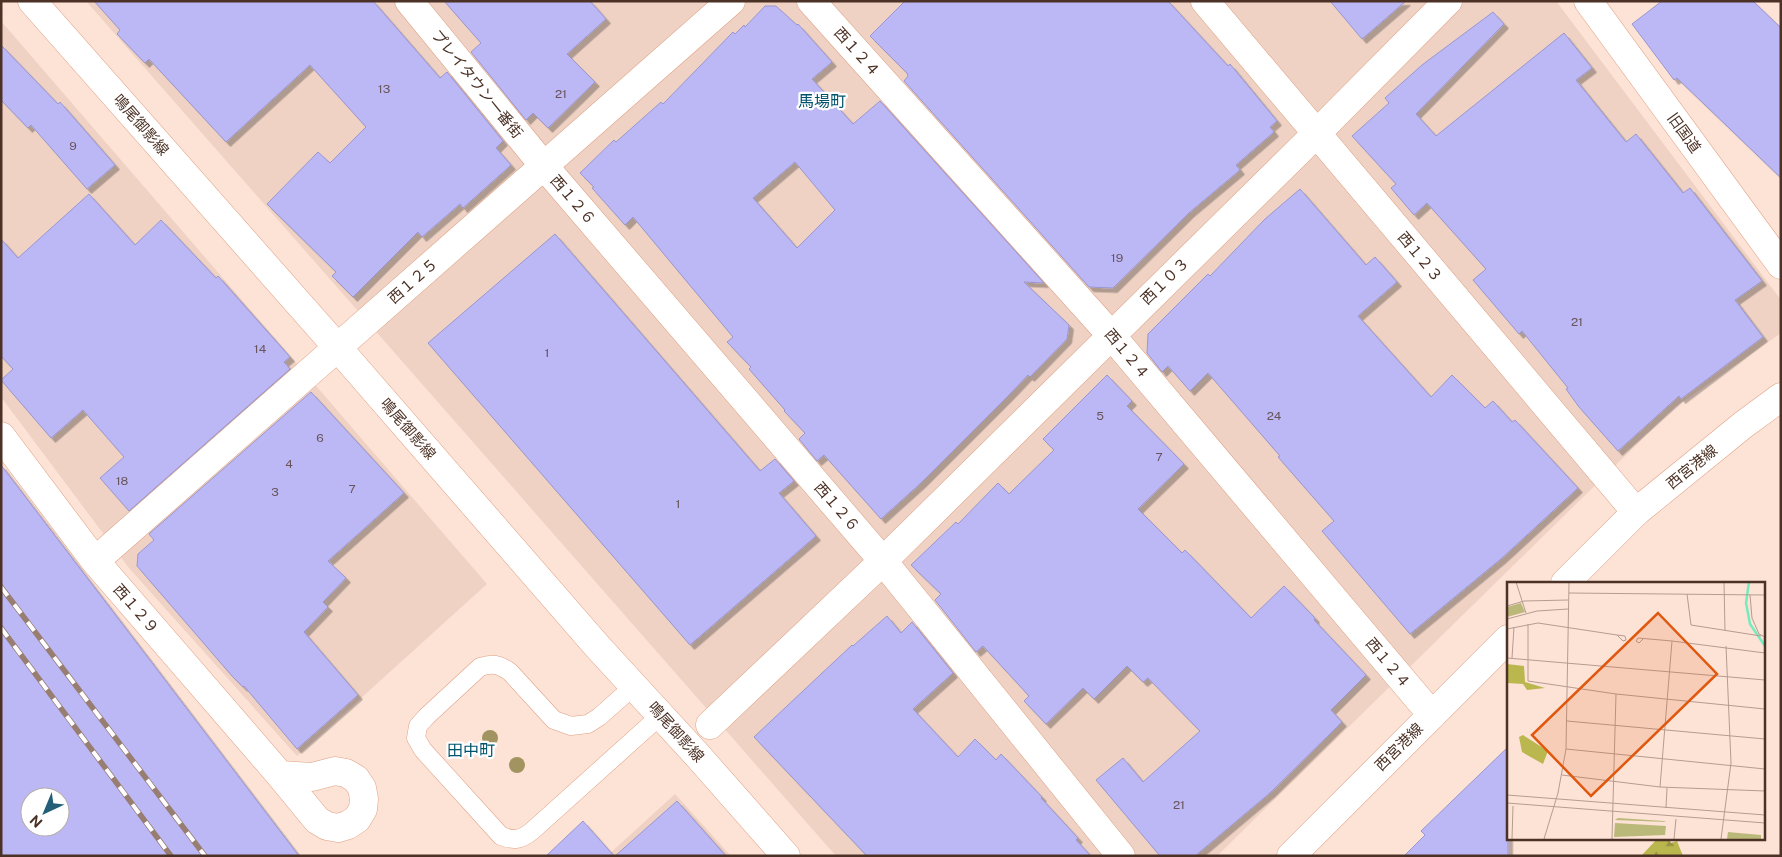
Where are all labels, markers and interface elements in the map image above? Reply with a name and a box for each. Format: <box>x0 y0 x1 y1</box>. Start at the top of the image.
street label: 西１２４ <box>831 24 884 80</box>
street label: プレイタウン一番街 <box>428 26 526 141</box>
house number: 13 <box>378 82 390 96</box>
house number: 21 <box>555 87 567 101</box>
street label: 鳴尾御影線 <box>110 91 172 159</box>
district label: 馬場町 <box>798 92 846 111</box>
street label: 旧国道 <box>1664 110 1705 156</box>
house number: 9 <box>69 139 77 153</box>
street label: 西１２６ <box>547 171 599 228</box>
street label: 西１２３ <box>1395 228 1446 285</box>
house number: 19 <box>1111 251 1123 265</box>
street label: 西１０３ <box>1137 254 1192 308</box>
street label: 西１２５ <box>384 255 441 307</box>
house number: 21 <box>1571 315 1583 329</box>
street label: 西１２４ <box>1102 325 1153 382</box>
house number: 14 <box>254 342 267 356</box>
house number: 1 <box>545 346 549 360</box>
street label: 鳴尾御影線 <box>377 395 439 463</box>
house number: 5 <box>1096 409 1104 423</box>
house number: 24 <box>1267 409 1282 423</box>
house number: 6 <box>316 431 324 445</box>
street label: 西宮港線 <box>1663 441 1720 492</box>
house number: 7 <box>1155 450 1163 464</box>
house number: 4 <box>285 457 293 471</box>
house number: 18 <box>116 474 129 488</box>
street label: 西１２６ <box>811 478 863 535</box>
house number: 7 <box>348 482 356 496</box>
house number: 3 <box>271 485 279 499</box>
house number: 1 <box>676 497 680 511</box>
street label: 西１２９ <box>110 580 162 637</box>
inset map <box>1507 582 1764 840</box>
street label: 西１２４ <box>1363 634 1414 691</box>
street label: 鳴尾御影線 <box>645 698 708 765</box>
street label: 西宮港線 <box>1371 719 1426 774</box>
district label: 田中町 <box>447 741 495 760</box>
north arrow <box>20 787 70 837</box>
house number: 21 <box>1173 798 1185 812</box>
text: N <box>26 812 45 831</box>

